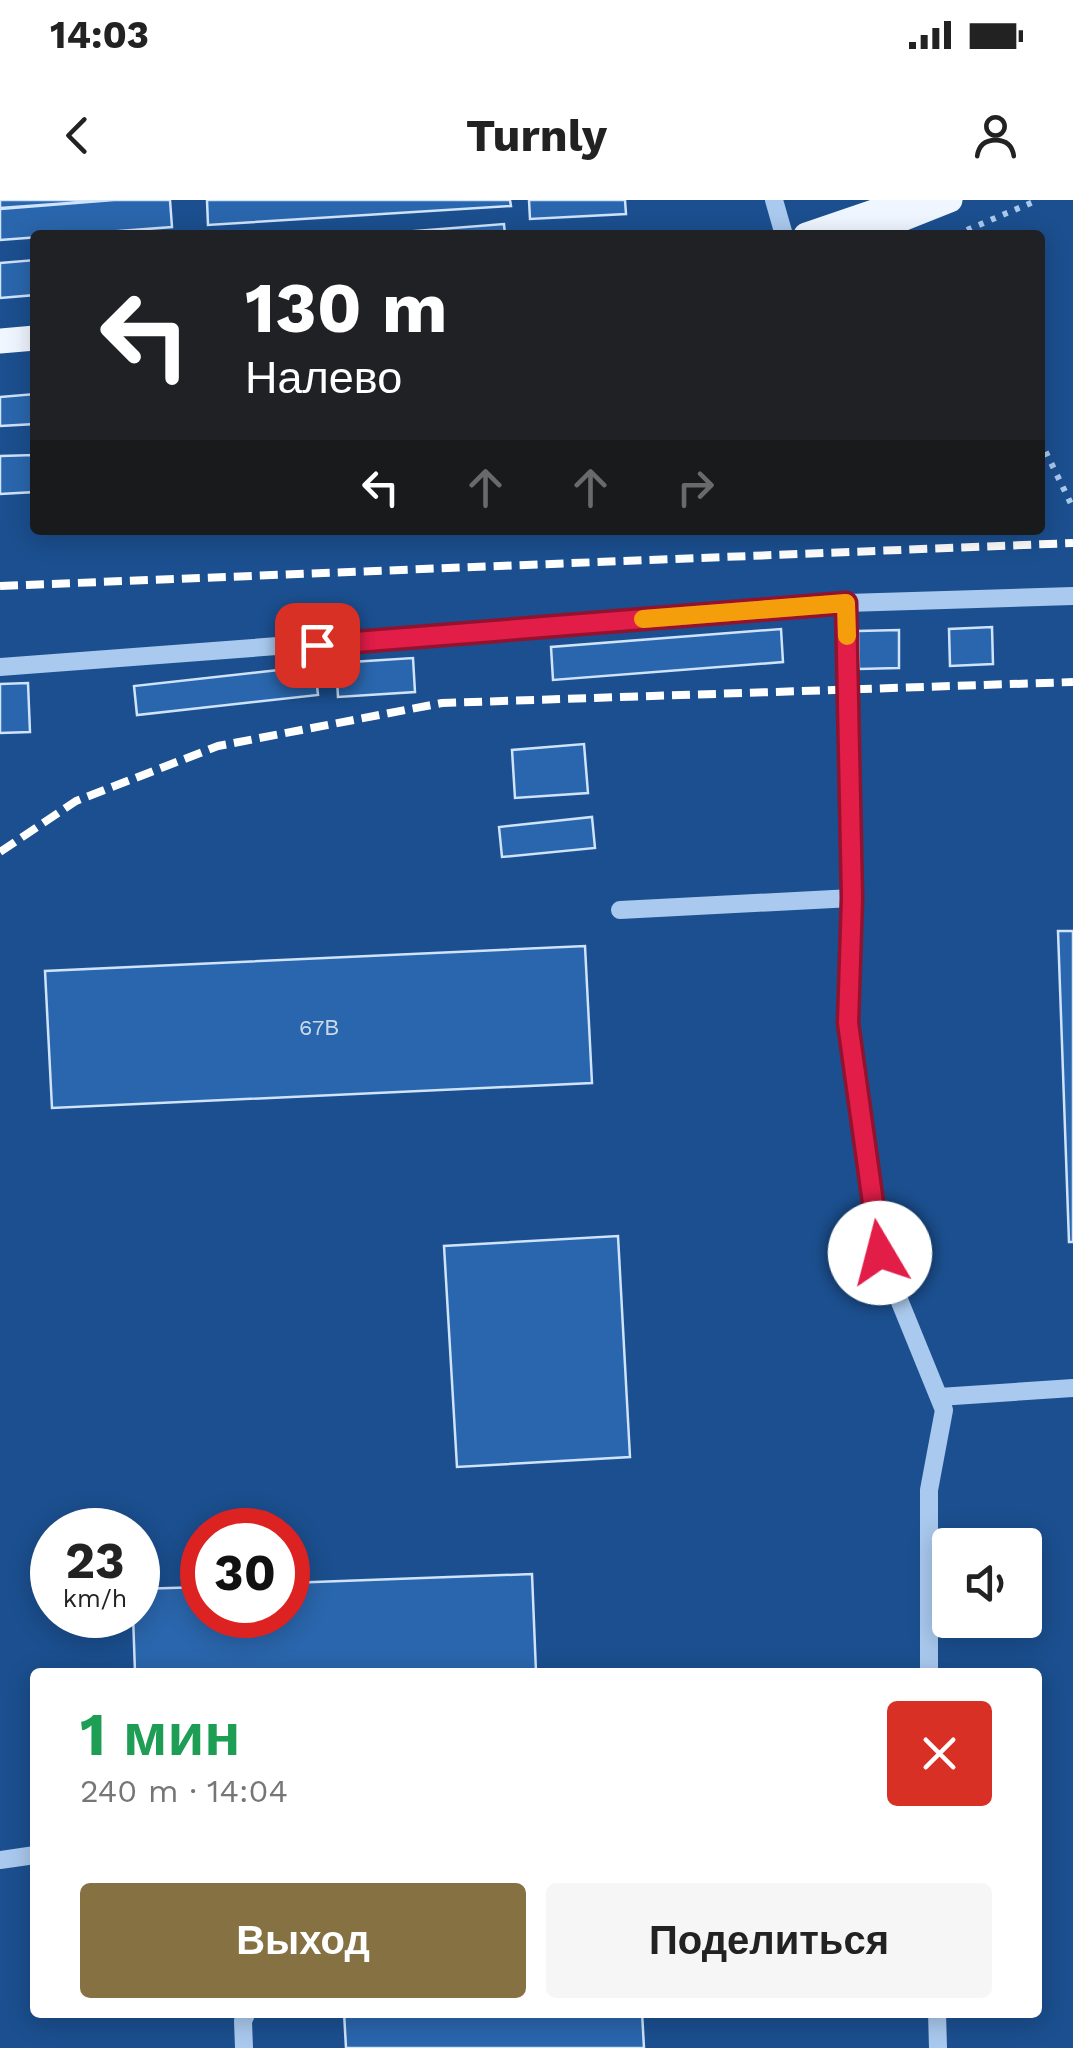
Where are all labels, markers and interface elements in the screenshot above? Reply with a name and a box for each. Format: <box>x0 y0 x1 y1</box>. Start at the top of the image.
text: 14:03 <box>50 13 149 57</box>
icon: back <box>50 108 105 163</box>
icon: person <box>968 108 1023 163</box>
text: Turnly <box>466 109 607 162</box>
text: 130 m <box>245 267 448 349</box>
icon: left <box>80 270 210 400</box>
text: Налево <box>245 351 402 404</box>
icon: left <box>353 460 408 515</box>
icon: ahead <box>458 460 513 515</box>
icon: ahead <box>563 460 618 515</box>
icon: right <box>668 460 723 515</box>
pin <box>275 603 360 688</box>
icon: arrive <box>290 618 345 673</box>
house number: 67В <box>299 1015 339 1040</box>
position arrow <box>828 1201 932 1305</box>
speed limit sign: 30 <box>180 1508 310 1638</box>
map controls <box>932 1528 1042 1638</box>
button: sound <box>932 1528 1042 1638</box>
text: 23 <box>65 1531 125 1590</box>
text: km/h <box>63 1584 127 1613</box>
text: 1 мин <box>80 1699 241 1770</box>
button: close <box>887 1701 992 1806</box>
text: 240 m · 14:04 <box>80 1772 288 1810</box>
button: Выход <box>80 1883 526 1998</box>
button: Поделиться <box>546 1883 992 1998</box>

